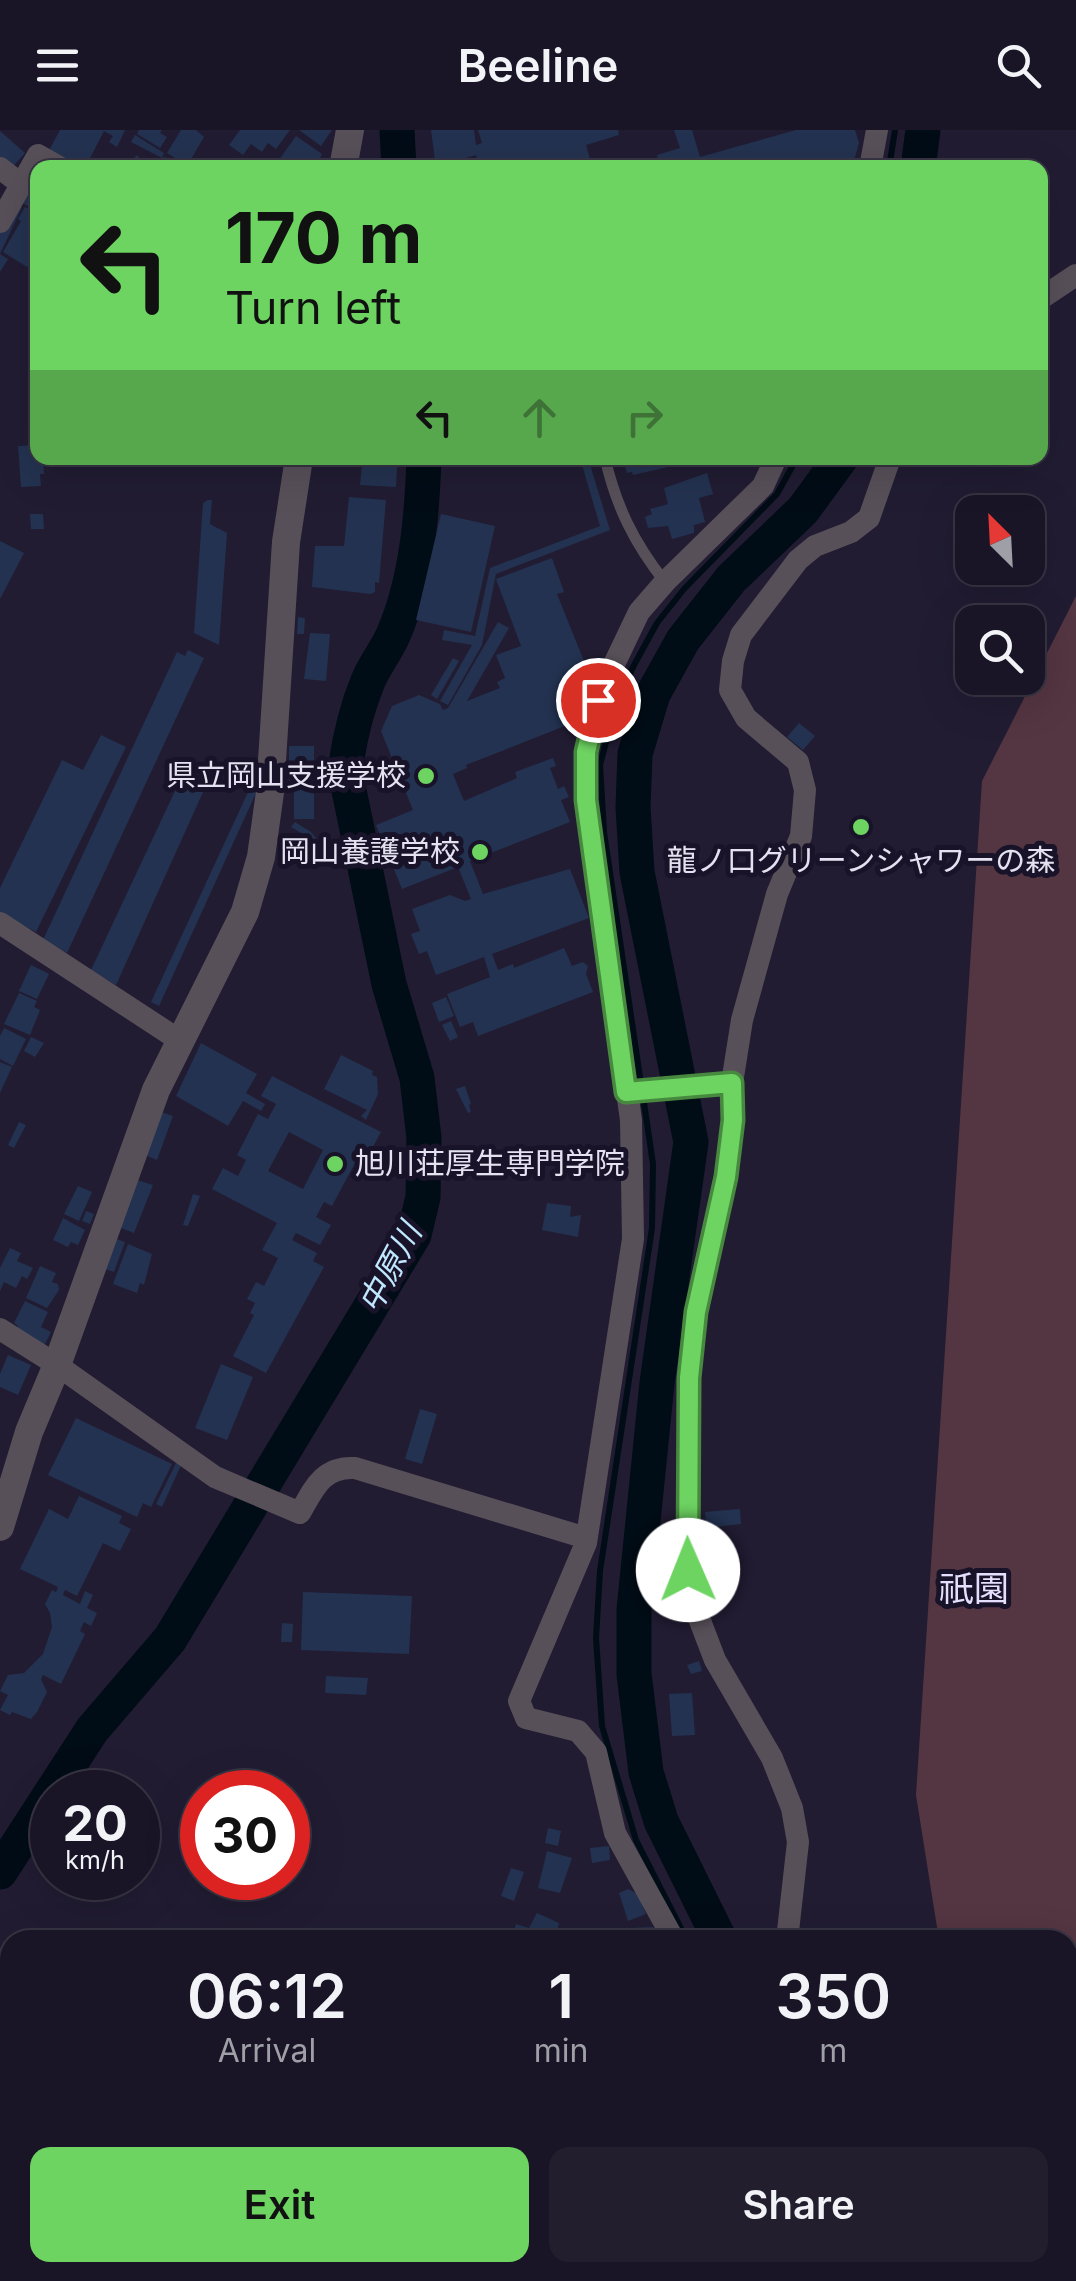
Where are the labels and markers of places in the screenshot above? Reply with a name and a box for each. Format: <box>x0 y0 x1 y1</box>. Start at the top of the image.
pin <box>556 658 641 743</box>
place label: 県立岡山支援学校 <box>166 757 406 793</box>
marker: 県立岡山支援学校 <box>415 765 437 787</box>
marker: 龍ノ口グリーンシャワーの森 <box>850 816 872 838</box>
place label: 岡山養護学校 <box>280 833 460 869</box>
marker: 岡山養護学校 <box>469 841 491 863</box>
place label: 龍ノ口グリーンシャワーの森 <box>667 842 1055 878</box>
place label: 旭川荘厚生専門学院 <box>355 1145 625 1181</box>
marker: 旭川荘厚生専門学院 <box>324 1153 346 1175</box>

